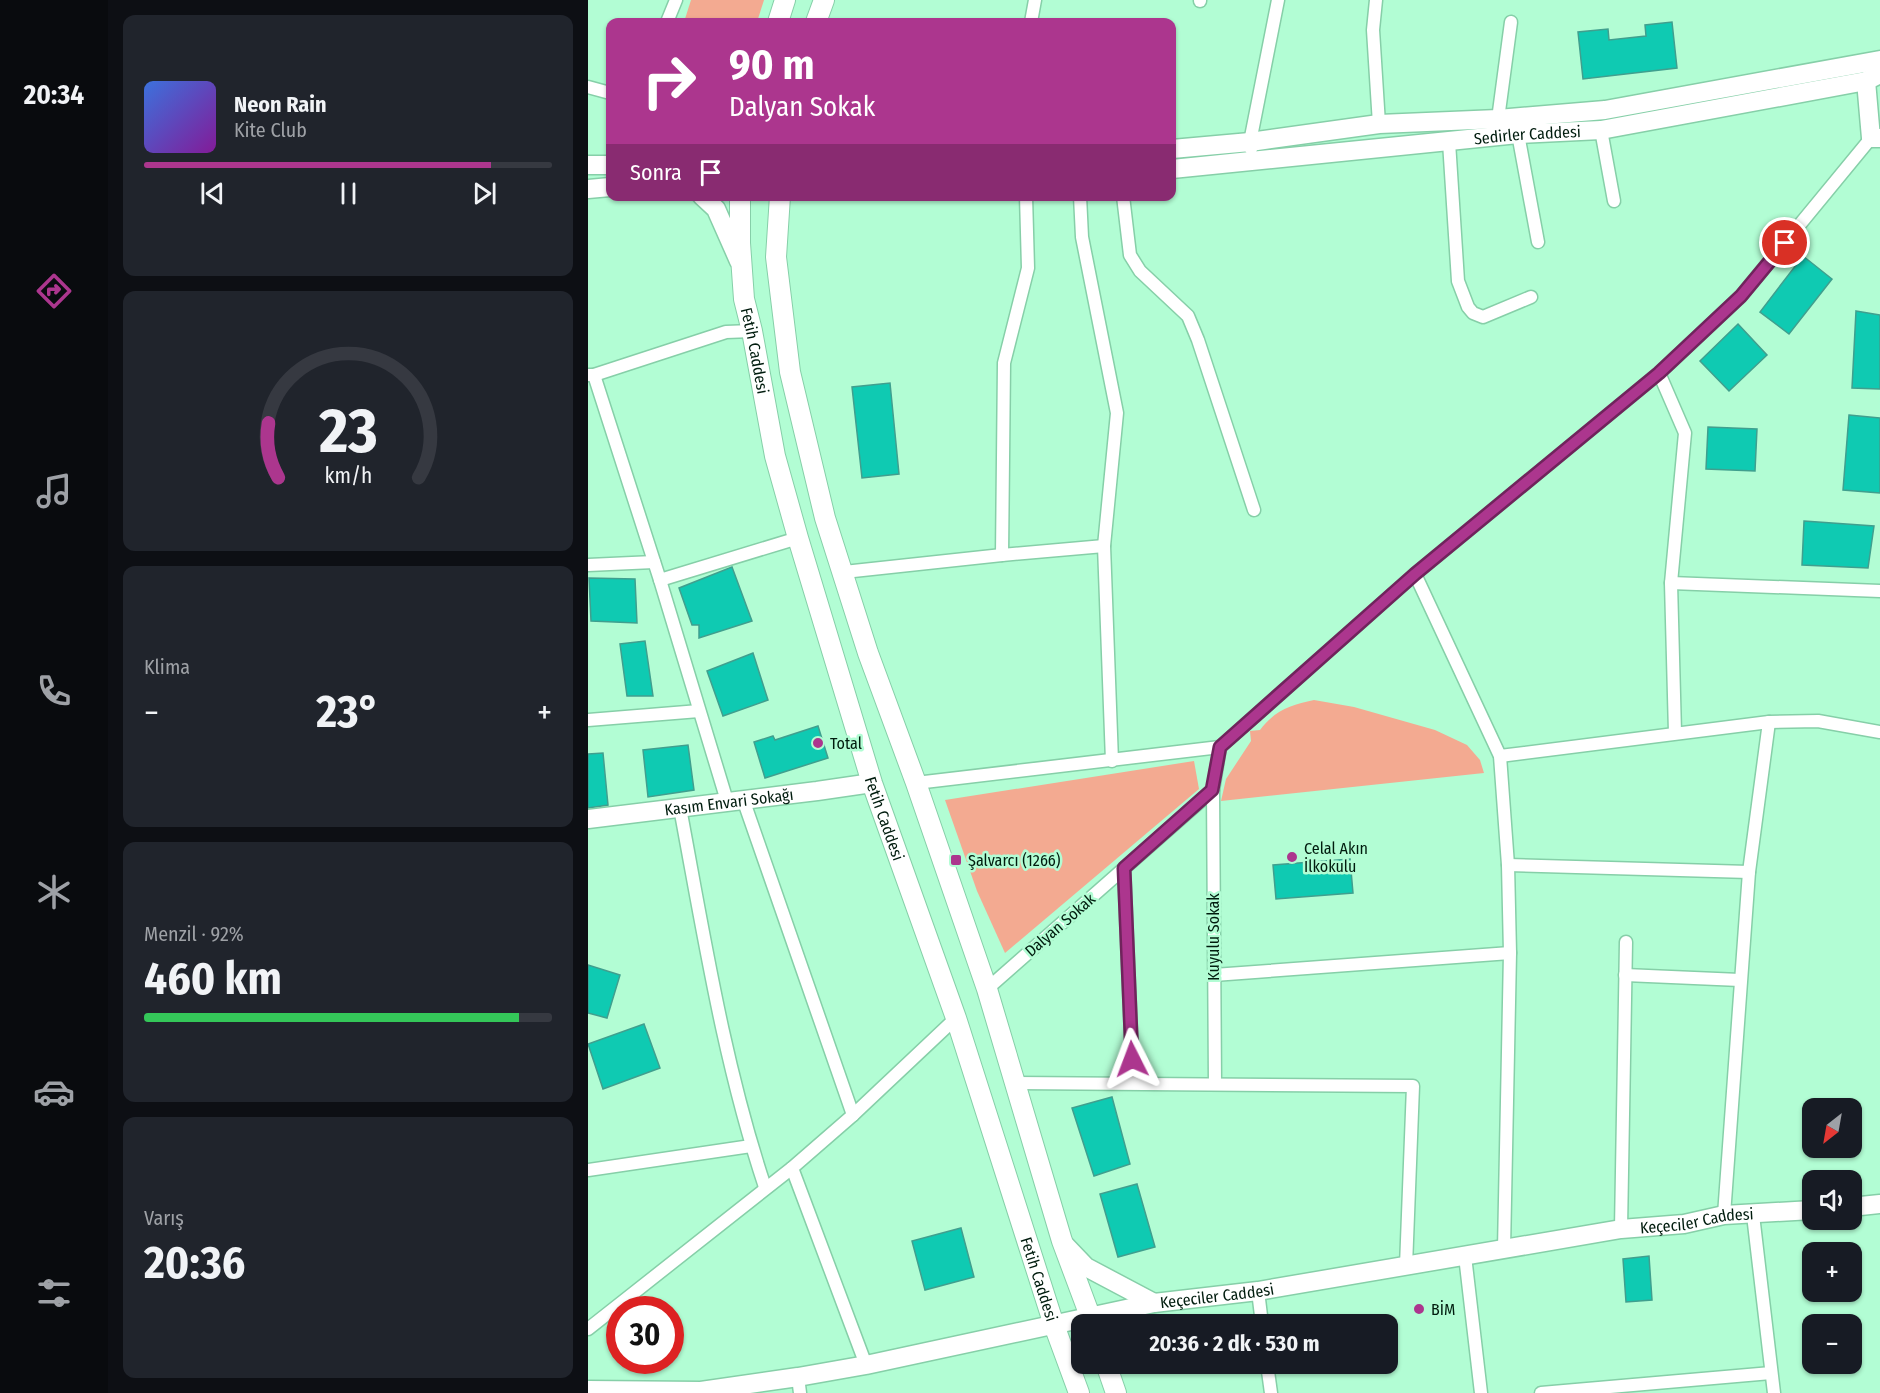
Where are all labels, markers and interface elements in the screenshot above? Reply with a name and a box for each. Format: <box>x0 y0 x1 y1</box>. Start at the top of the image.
text: 90 m <box>729 40 814 90</box>
icon: right <box>630 42 708 120</box>
text: 20:34 <box>24 79 84 111</box>
text: Neon Rain <box>234 91 327 118</box>
text: Dalyan Sokak <box>729 91 875 123</box>
text: Kite Club <box>234 118 307 142</box>
street label: Sedirler Caddesi <box>1473 121 1581 148</box>
icon: arrive <box>694 156 727 189</box>
text: Sonra <box>630 159 682 186</box>
icon: previous <box>196 177 229 210</box>
icon: pause <box>332 177 365 210</box>
icon: next <box>468 177 501 210</box>
pin <box>1759 217 1810 268</box>
icon: arrive <box>1768 226 1801 259</box>
icon: directions <box>33 270 75 312</box>
street label: Fetih Caddesi <box>737 305 773 395</box>
text: 23 <box>318 394 377 469</box>
text: km/h <box>324 463 372 489</box>
icon: music <box>33 470 75 512</box>
text: Klima <box>144 655 190 679</box>
icon: phone <box>33 670 75 712</box>
text: 23° <box>316 685 380 739</box>
text: − <box>144 693 159 733</box>
text: + <box>537 693 552 733</box>
place label: Total <box>830 734 862 753</box>
marker: Total <box>811 736 825 750</box>
street label: Fetih Caddesi <box>861 774 908 863</box>
street label: Kasım Envari Sokağı <box>663 784 794 819</box>
place label: Celal Akın İlkokulu <box>1304 839 1368 876</box>
marker: Celal Akın İlkokulu <box>1285 850 1299 864</box>
place label: Şalvarcı (1266) <box>968 851 1061 870</box>
marker: Şalvarcı (1266) <box>949 853 963 867</box>
icon: climate <box>33 871 75 913</box>
street label: Dalyan Sokak <box>1021 889 1099 961</box>
street label: Kuyulu Sokak <box>1204 893 1223 981</box>
text: Menzil · 92% <box>144 922 244 946</box>
text: 460 km <box>144 952 282 1006</box>
position arrow <box>1100 1027 1164 1091</box>
icon: car <box>33 1071 75 1113</box>
north arrow <box>1802 1098 1862 1158</box>
map controls <box>1802 1098 1862 1374</box>
button: sound <box>1802 1170 1862 1230</box>
street label: Keçeciler Caddesi <box>1639 1204 1754 1237</box>
text: Varış <box>144 1206 184 1230</box>
street label: Fetih Caddesi <box>1017 1235 1062 1324</box>
text: 20:36 <box>144 1236 245 1290</box>
button: + <box>1802 1242 1862 1302</box>
icon: filters <box>33 1272 75 1314</box>
street label: Keçeciler Caddesi <box>1159 1279 1275 1312</box>
speed limit sign: 30 <box>606 1296 684 1374</box>
place label: BİM <box>1431 1300 1455 1319</box>
marker: BİM <box>1412 1302 1426 1316</box>
button: − <box>1802 1314 1862 1374</box>
text: 20:36 · 2 dk · 530 m <box>1149 1330 1320 1357</box>

